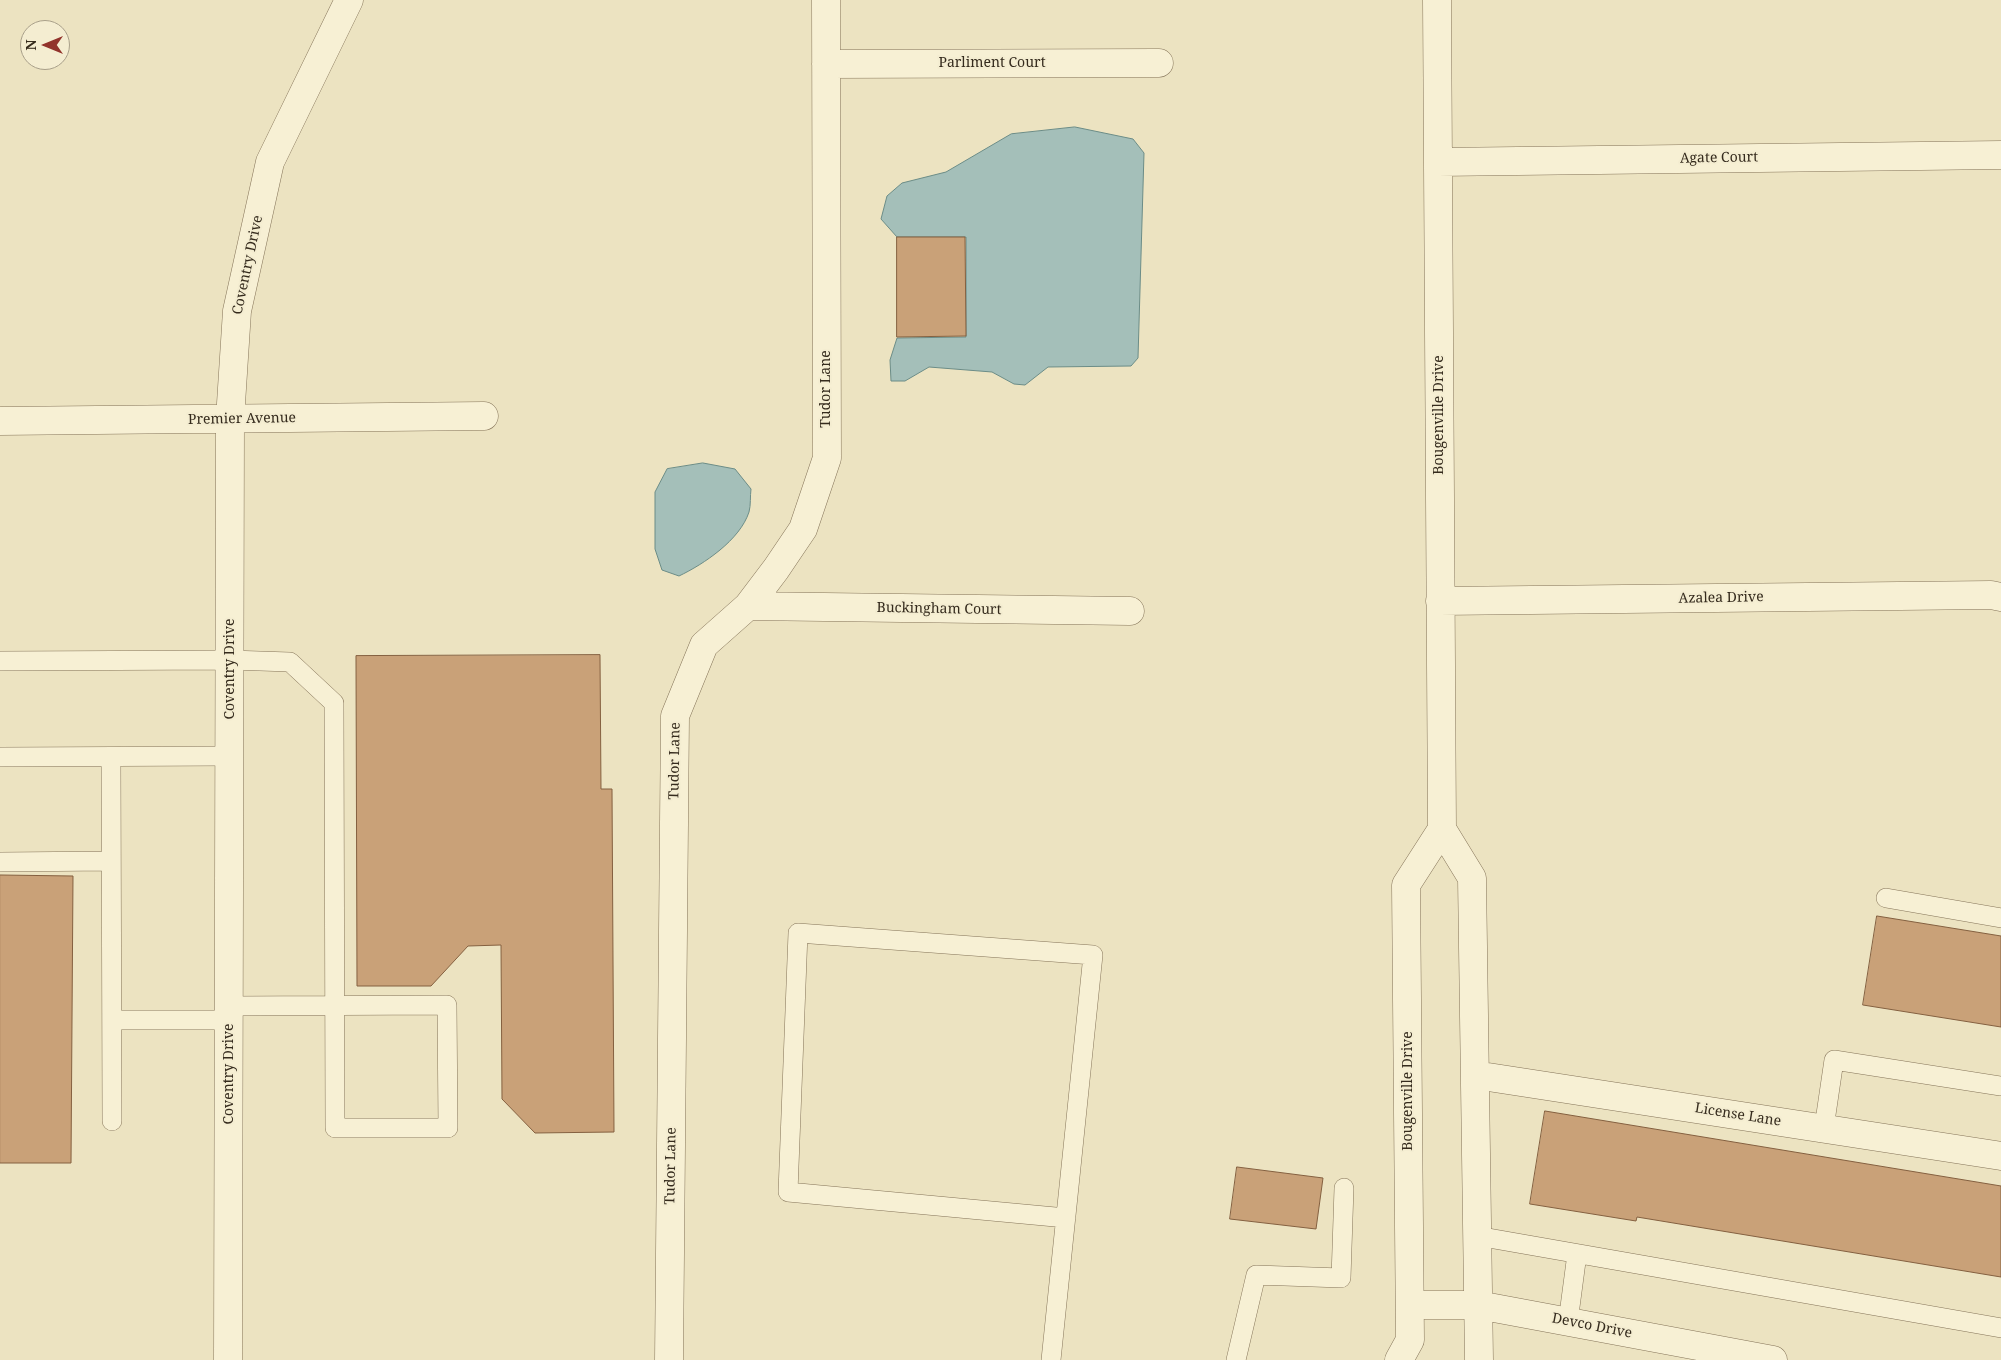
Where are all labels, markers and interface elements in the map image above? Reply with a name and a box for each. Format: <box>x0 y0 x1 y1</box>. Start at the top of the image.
north arrow <box>20 20 70 70</box>
text: N <box>21 39 40 51</box>
street label: Parliment Court <box>938 55 1046 71</box>
street label: Agate Court <box>1680 149 1758 167</box>
street label: Coventry Drive <box>229 214 267 316</box>
street label: Tudor Lane <box>818 350 834 428</box>
street label: Bougenville Drive <box>1431 355 1447 475</box>
street label: Premier Avenue <box>188 410 296 428</box>
street label: Azalea Drive <box>1678 589 1764 607</box>
street label: Buckingham Court <box>876 600 1002 618</box>
street label: Coventry Drive <box>222 618 238 720</box>
street label: Tudor Lane <box>666 722 684 800</box>
street label: Coventry Drive <box>221 1023 237 1125</box>
street label: Bougenville Drive <box>1400 1031 1416 1151</box>
street label: License Lane <box>1694 1100 1782 1130</box>
street label: Tudor Lane <box>662 1127 680 1205</box>
street label: Devco Drive <box>1551 1310 1633 1342</box>

